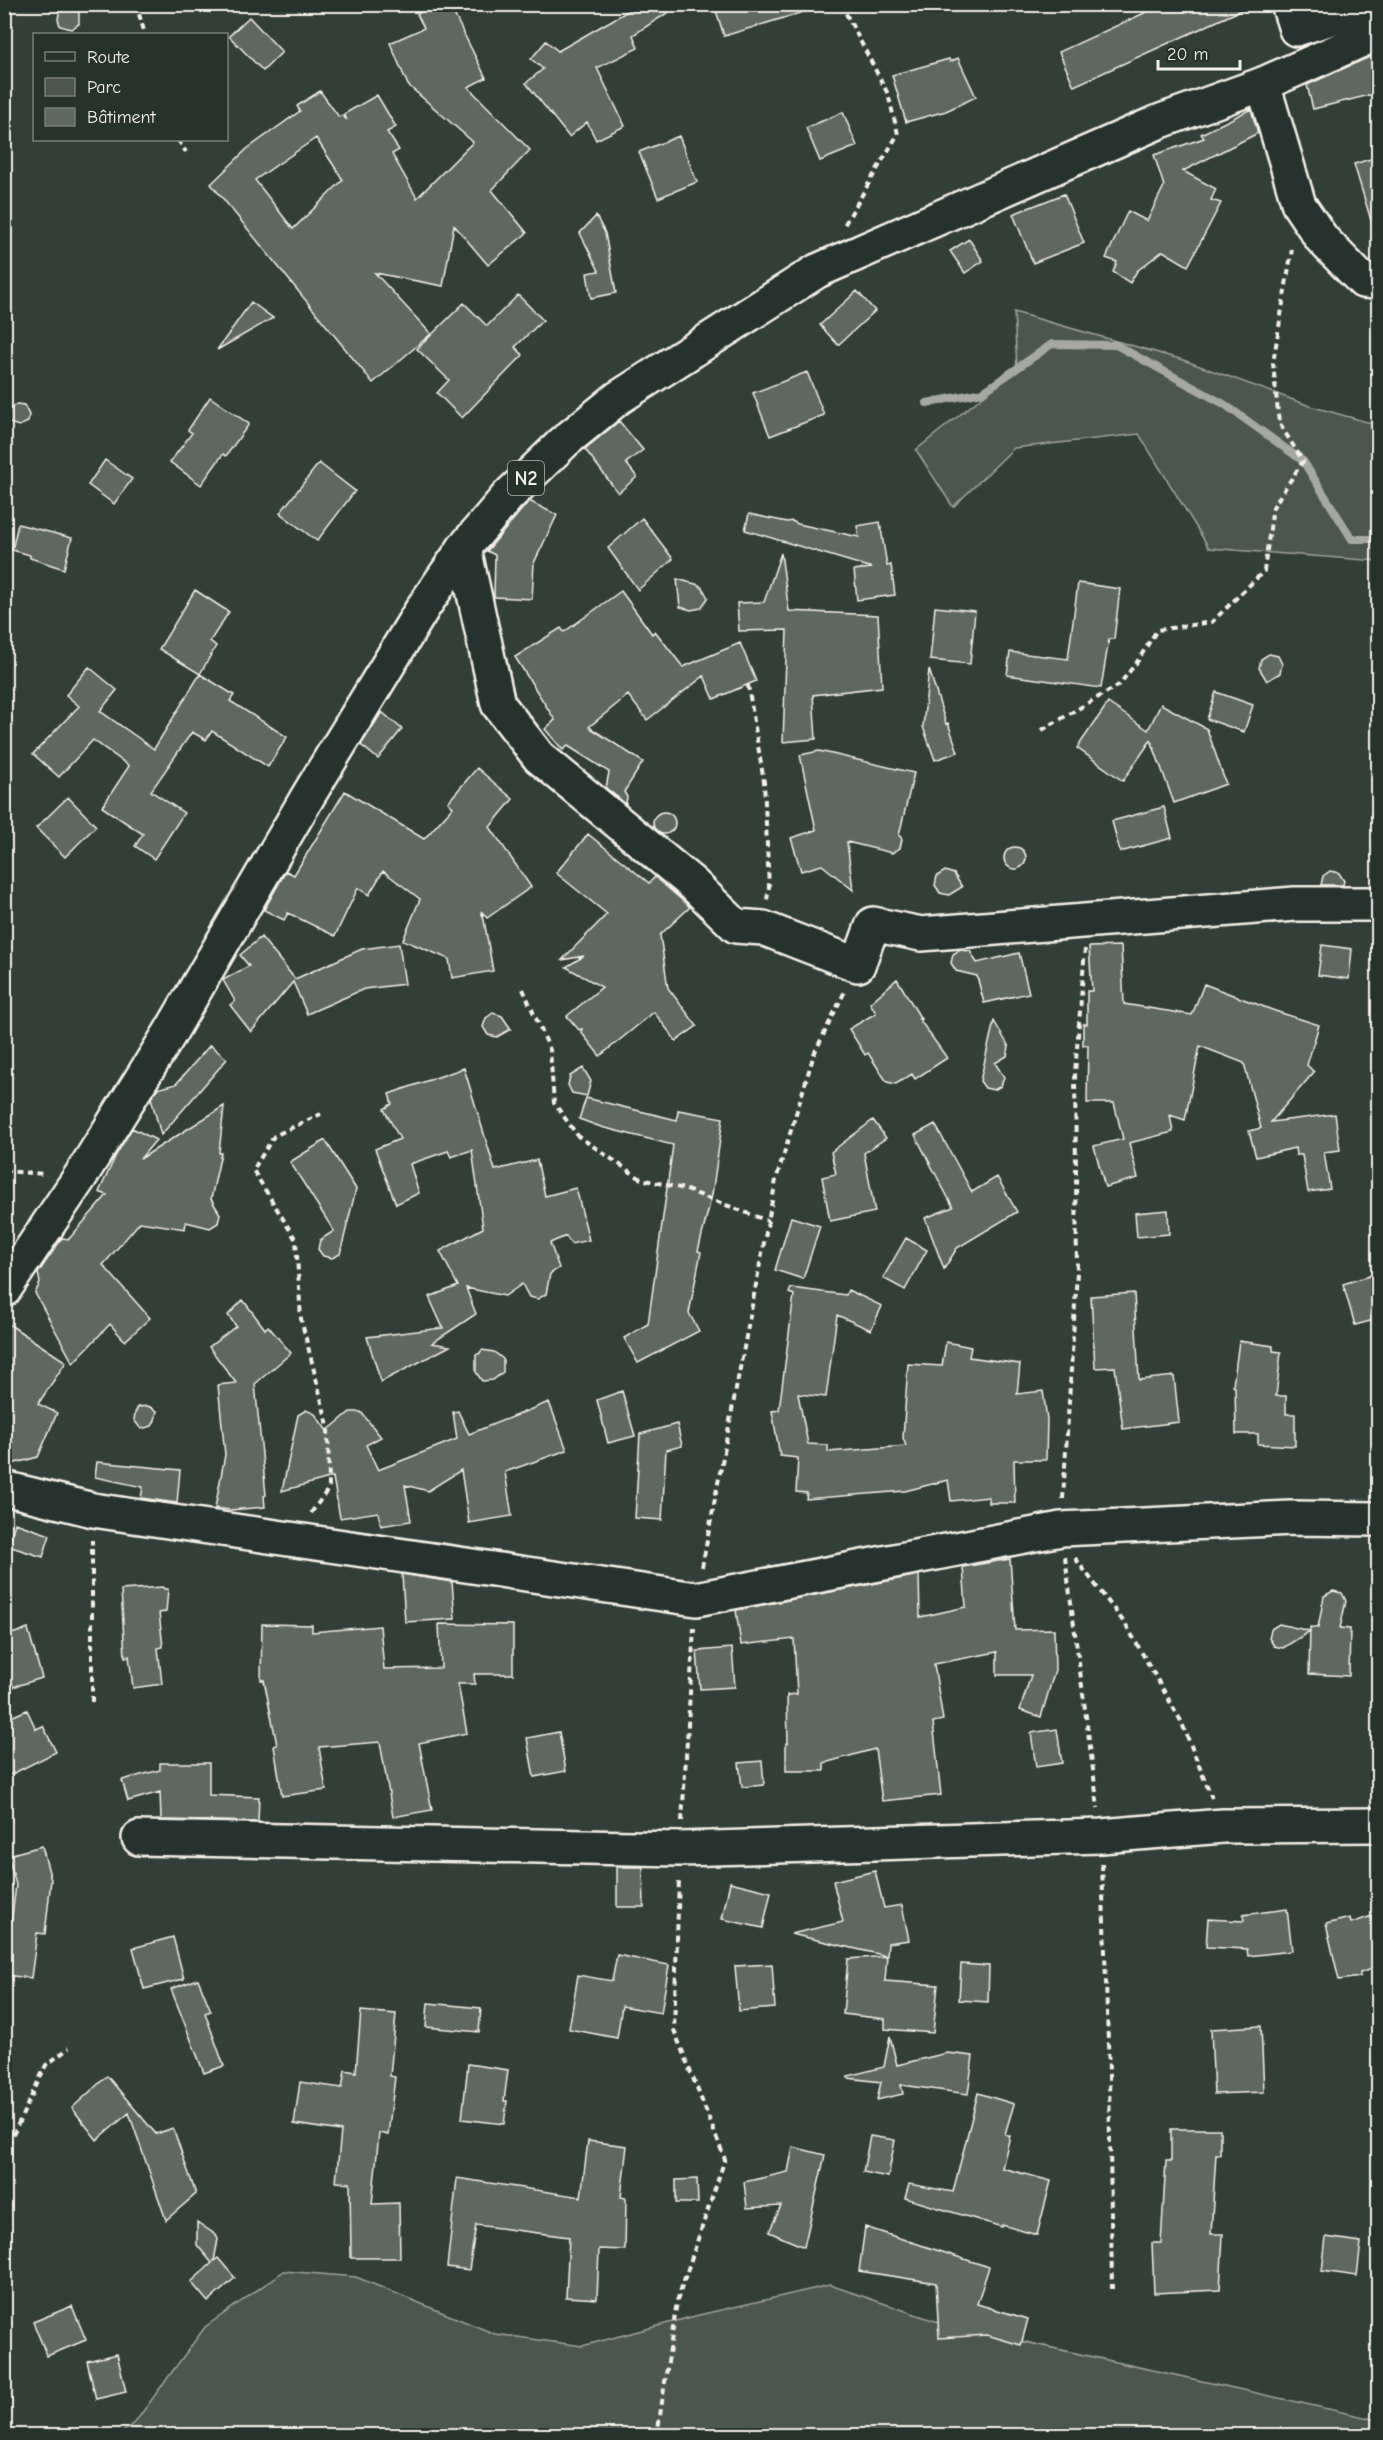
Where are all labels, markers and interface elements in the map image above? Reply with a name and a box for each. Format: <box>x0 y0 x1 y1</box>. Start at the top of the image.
legend <box>33 33 228 141</box>
scale bar <box>1158 33 1240 71</box>
text: 20 m <box>1167 44 1208 65</box>
text: Route <box>87 47 130 68</box>
text: Parc <box>87 77 121 98</box>
text: Bâtiment <box>87 107 157 128</box>
road number: N2 <box>508 461 544 495</box>

